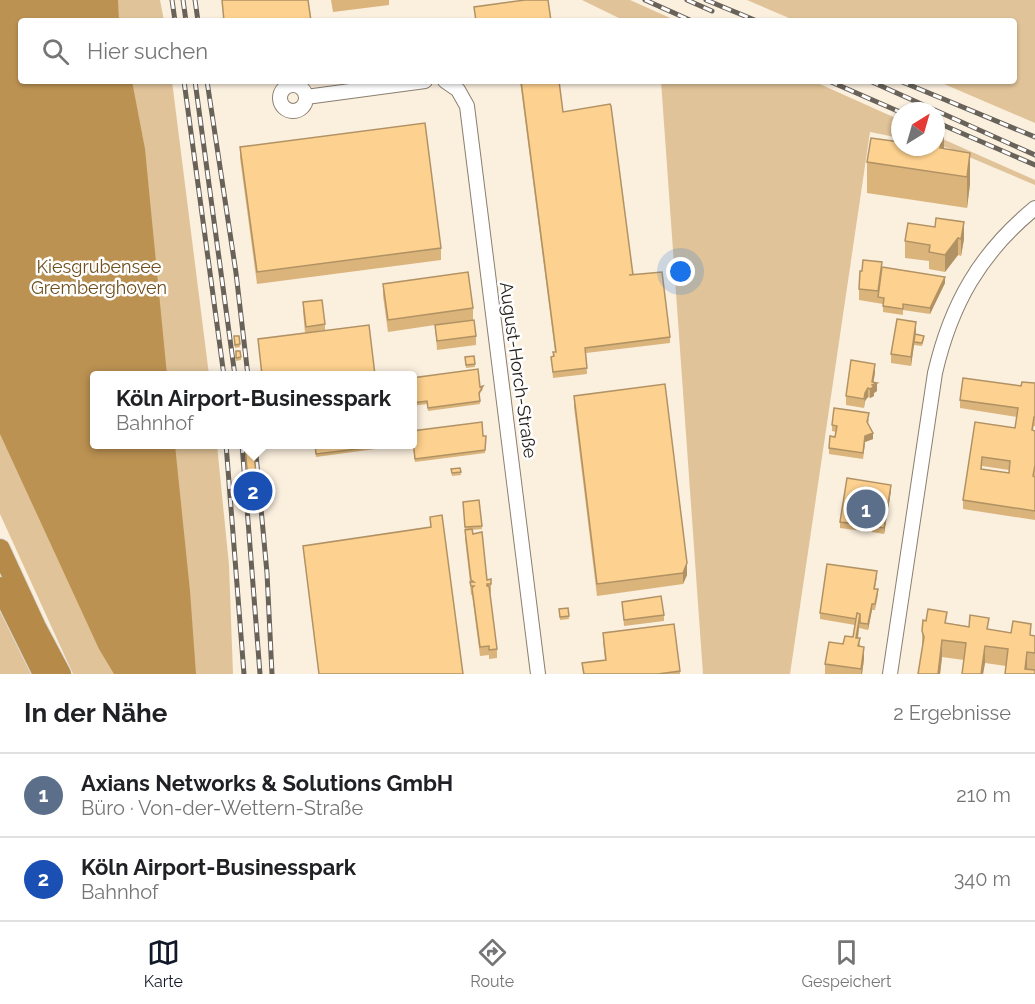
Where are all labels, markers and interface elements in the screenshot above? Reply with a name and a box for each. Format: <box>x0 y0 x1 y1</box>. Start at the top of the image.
search box <box>18 18 1017 84</box>
icon: search <box>39 35 72 68</box>
text: Hier suchen <box>87 38 208 64</box>
north arrow <box>891 102 945 156</box>
park label: Kiesgrubensee Gremberghoven <box>31 256 167 298</box>
your location <box>666 257 695 286</box>
street label: August-Horch-Straße <box>496 280 541 460</box>
popup <box>90 371 417 449</box>
text: Köln Airport-Businesspark <box>116 385 391 411</box>
text: Bahnhof <box>116 411 193 435</box>
pin: 2 <box>234 468 272 514</box>
pin: 1 <box>846 486 886 532</box>
text: In der Nähe <box>24 698 167 728</box>
text: 2 Ergebnisse <box>893 701 1011 725</box>
text: Axians Networks & Solutions GmbH <box>81 770 453 796</box>
text: 1 <box>39 783 48 807</box>
text: 210 m <box>956 783 1011 807</box>
text: Büro · Von-der-Wettern-Straße <box>81 796 363 820</box>
text: Köln Airport-Businesspark <box>81 854 356 880</box>
text: 2 <box>38 867 49 891</box>
text: 340 m <box>954 867 1011 891</box>
text: Bahnhof <box>81 880 159 904</box>
tab: Karte <box>144 936 183 991</box>
tab: Route <box>470 936 514 991</box>
tab: Gespeichert <box>801 936 891 991</box>

